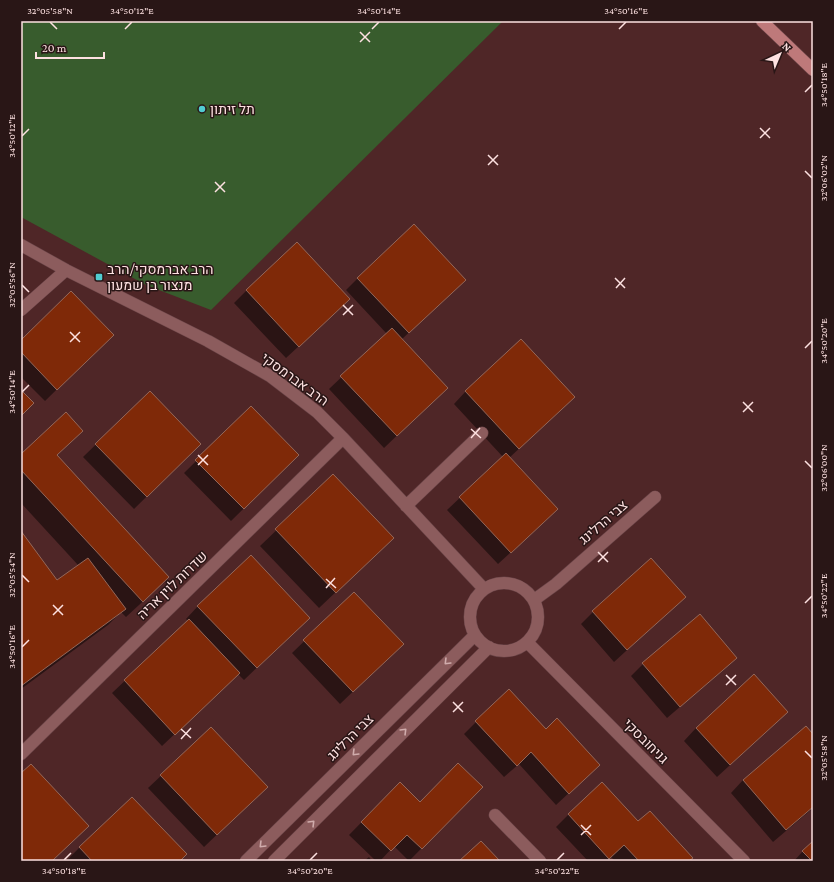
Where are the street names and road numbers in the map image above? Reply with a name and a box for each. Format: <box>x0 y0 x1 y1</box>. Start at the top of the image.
street label: הרב אברמסקי <box>258 349 332 409</box>
street label: צבי הרלינג <box>576 496 631 547</box>
street label: שדרות לוין אריה <box>134 548 210 622</box>
street label: צבי הרלינג <box>324 710 377 763</box>
street label: גניחובסקי <box>620 715 672 767</box>

